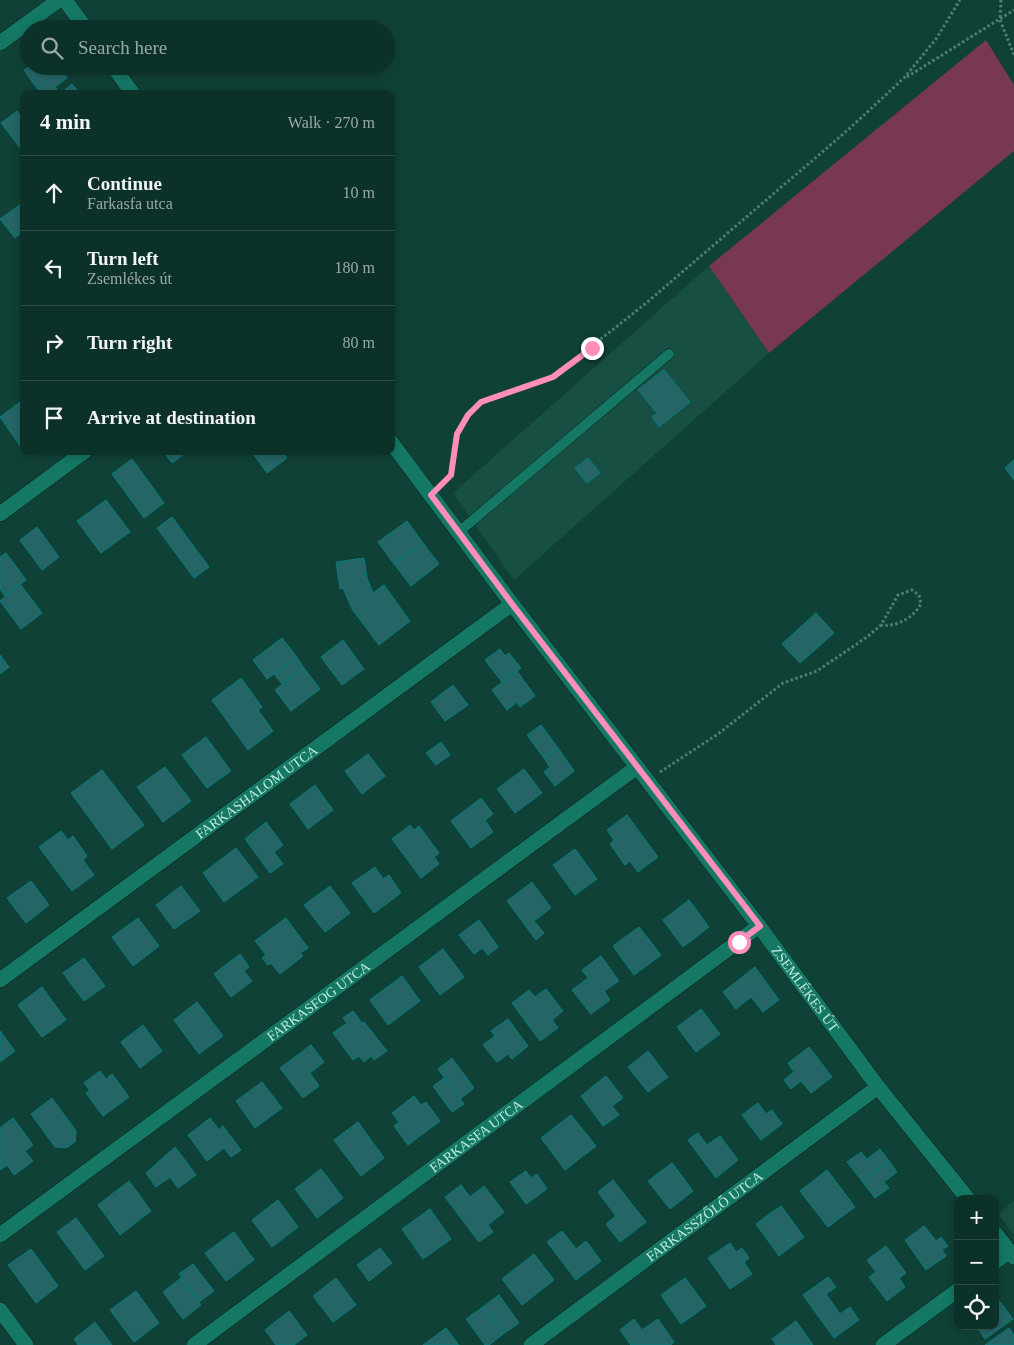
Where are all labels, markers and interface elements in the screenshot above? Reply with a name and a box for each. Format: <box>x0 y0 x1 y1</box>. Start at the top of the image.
search box <box>20 20 395 75</box>
icon: search <box>38 34 66 62</box>
text: Search here <box>78 37 167 58</box>
text: 4 min <box>40 110 91 134</box>
text: Walk · 270 m <box>288 114 375 131</box>
text: Continue <box>87 173 162 194</box>
icon: ahead <box>40 179 68 207</box>
text: 10 m <box>343 184 375 201</box>
text: Farkasfa utca <box>87 195 173 212</box>
text: Turn left <box>87 248 159 269</box>
icon: left <box>40 254 68 282</box>
text: 180 m <box>335 259 375 276</box>
text: Zsemlékes út <box>87 270 172 287</box>
icon: right <box>40 329 68 357</box>
text: Turn right <box>87 332 172 353</box>
text: 80 m <box>343 334 375 351</box>
route end <box>581 337 604 360</box>
icon: arrive <box>40 404 68 432</box>
text: Arrive at destination <box>87 407 256 428</box>
street label: FARKASHALOM UTCA <box>193 742 321 842</box>
route start <box>728 931 751 954</box>
street label: ZSEMLÉKES ÚT <box>768 943 842 1035</box>
street label: FARKASFOG UTCA <box>264 958 374 1044</box>
street label: FARKASFA UTCA <box>427 1096 526 1176</box>
street label: FARKASSZŐLŐ UTCA <box>644 1168 766 1265</box>
map controls <box>954 1195 999 1330</box>
button: + <box>954 1195 999 1240</box>
button: − <box>954 1240 999 1285</box>
button: locate <box>954 1285 999 1330</box>

